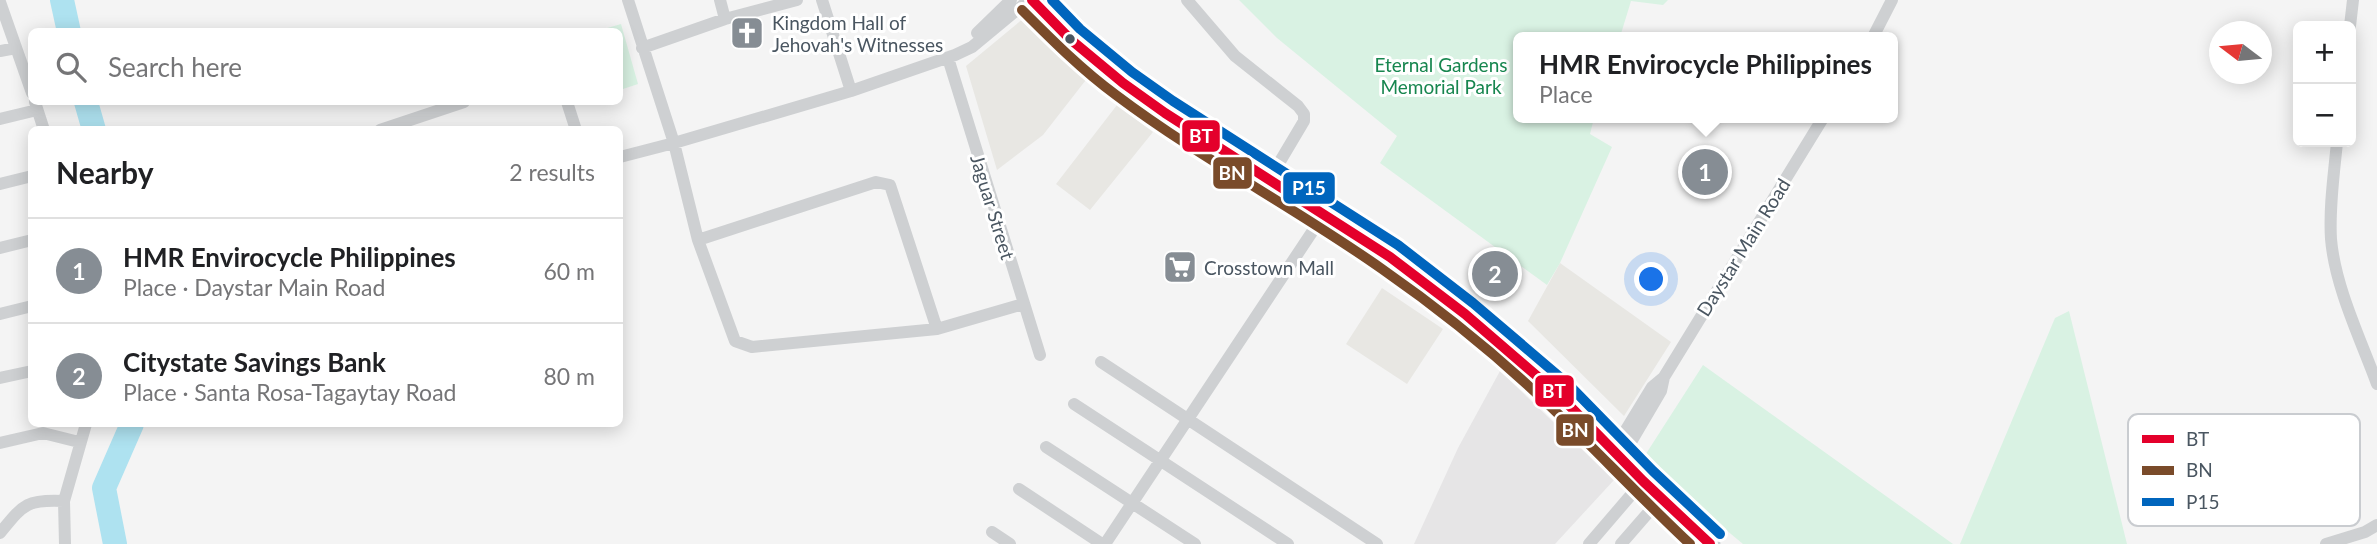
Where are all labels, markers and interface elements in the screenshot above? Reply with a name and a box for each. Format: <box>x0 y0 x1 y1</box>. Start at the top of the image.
place label: Kingdom Hall of Jehovah's Witnesses <box>772 11 943 56</box>
church icon: Kingdom Hall of Jehovah's Witnesses <box>728 14 766 52</box>
north arrow <box>2209 21 2272 84</box>
map controls <box>2293 21 2356 147</box>
button: + <box>2293 21 2356 84</box>
search box <box>28 28 623 105</box>
unlabelled marker <box>1063 32 1077 46</box>
popup <box>1513 32 1898 123</box>
icon: search <box>52 48 90 86</box>
text: HMR Envirocycle Philippines <box>1539 48 1872 80</box>
text: Search here <box>108 51 242 83</box>
park label: Eternal Gardens Memorial Park <box>1375 53 1507 98</box>
text: Place <box>1539 80 1593 108</box>
button: − <box>2293 84 2356 147</box>
line badge: BT <box>1181 119 1221 153</box>
text: BT <box>1189 124 1213 147</box>
pin: 1 <box>1682 146 1728 198</box>
street label: Jaguar Street <box>966 152 1020 262</box>
text: Nearby <box>56 154 154 190</box>
line badge: BN <box>1212 156 1253 190</box>
text: 2 results <box>509 158 595 186</box>
text: BN <box>1218 161 1246 184</box>
line badge: P15 <box>1282 171 1336 205</box>
street label: Daystar Main Road <box>1691 174 1795 320</box>
text: P15 <box>1292 176 1326 199</box>
text: HMR Envirocycle Philippines <box>123 241 456 273</box>
supermarket icon: Crosstown Mall <box>1161 248 1199 286</box>
pin: 2 <box>1472 248 1518 300</box>
place label: Crosstown Mall <box>1204 256 1334 279</box>
text: 1 <box>72 257 86 285</box>
text: 60 m <box>544 257 595 285</box>
your location <box>1634 262 1668 296</box>
text: Place · Daystar Main Road <box>123 273 385 301</box>
text: Citystate Savings Bank <box>123 346 386 378</box>
text: 2 <box>72 362 86 390</box>
text: 80 m <box>544 362 595 390</box>
line badge: BT <box>1534 374 1575 408</box>
text: Place · Santa Rosa-Tagaytay Road <box>123 378 456 406</box>
text: BT <box>1542 379 1566 402</box>
line badge: BN <box>1555 413 1595 447</box>
legend <box>2128 414 2360 526</box>
text: BN <box>1561 418 1589 441</box>
text: BT <box>2186 427 2209 450</box>
text: BN <box>2186 458 2213 481</box>
text: P15 <box>2186 490 2219 513</box>

